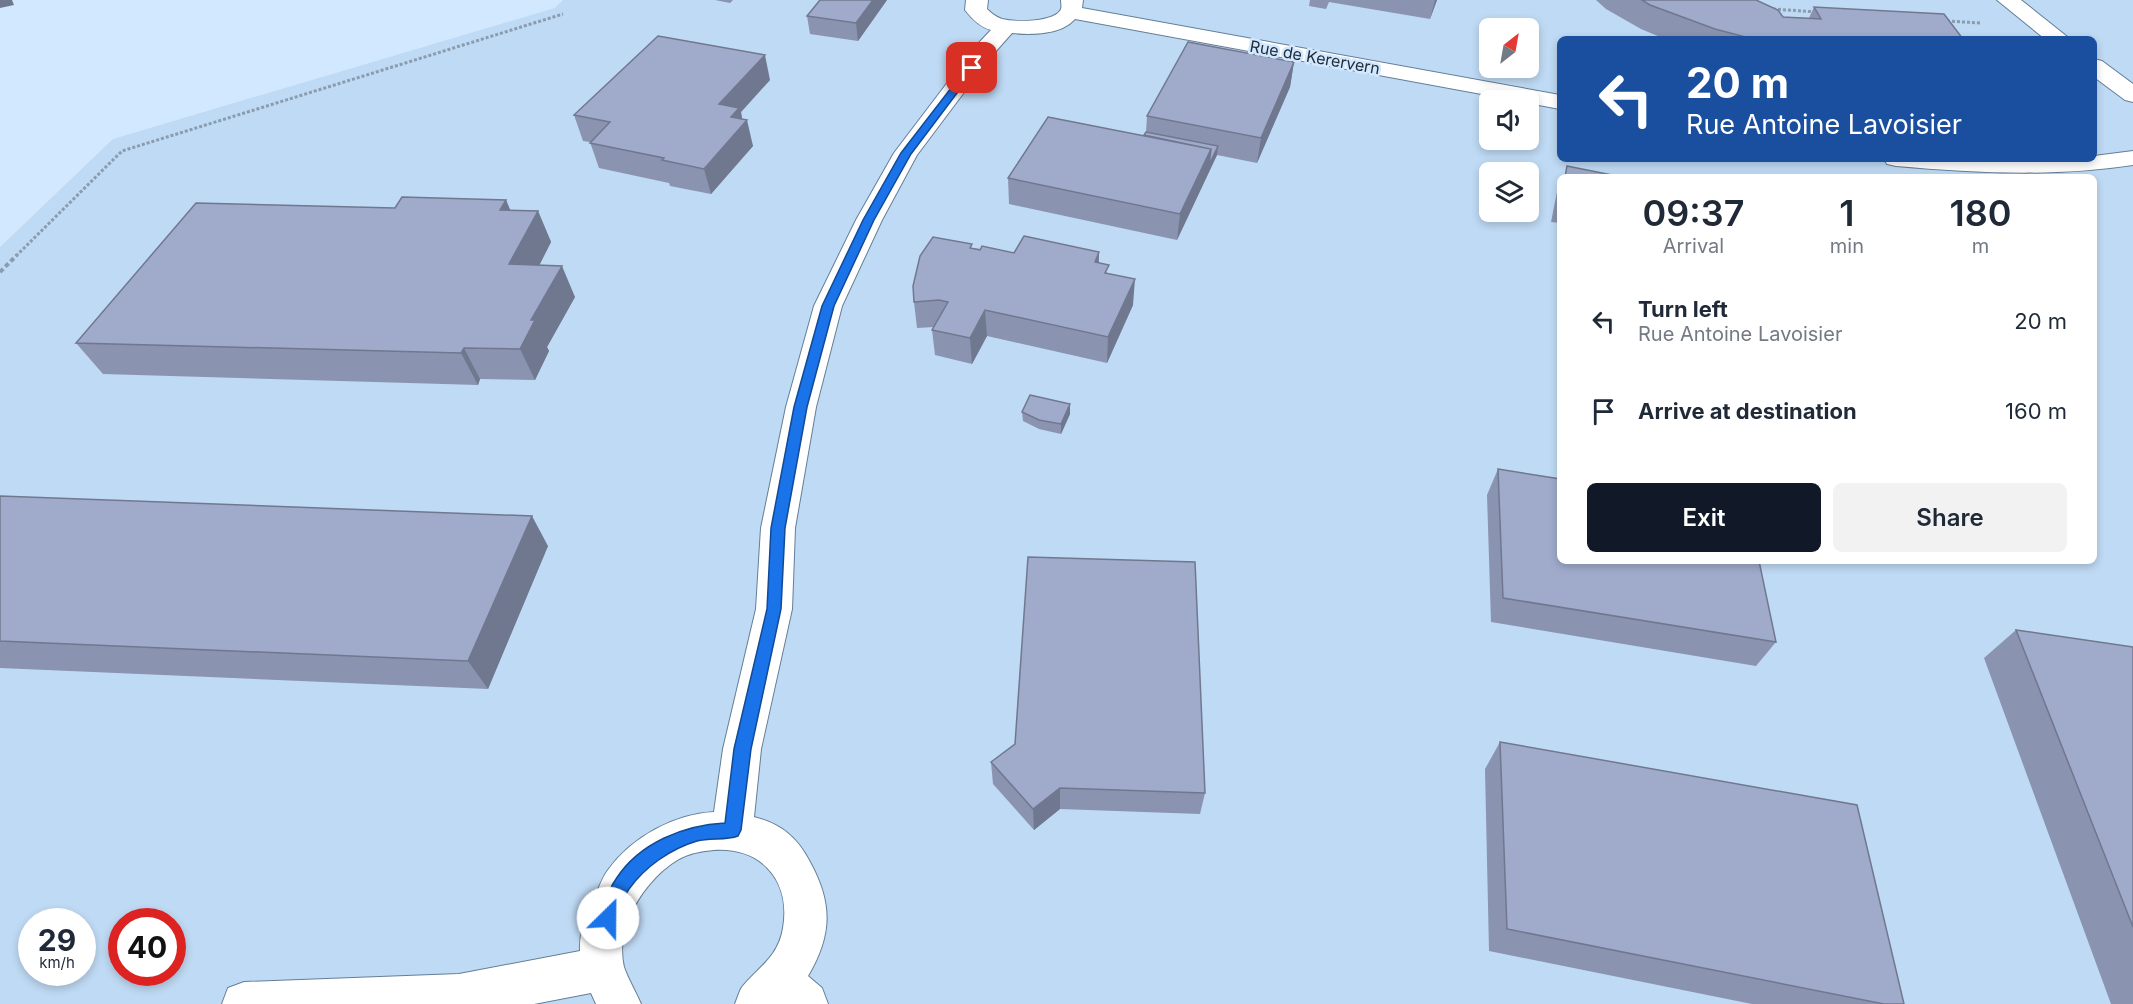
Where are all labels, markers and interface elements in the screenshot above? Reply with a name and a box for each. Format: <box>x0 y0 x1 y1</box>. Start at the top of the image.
north arrow <box>1479 18 1539 78</box>
map controls <box>1479 18 1539 222</box>
street label: Rue de Kerervern <box>1248 36 1382 78</box>
pin <box>946 42 997 93</box>
icon: arrive <box>955 51 988 84</box>
text: 20 m <box>1686 57 1789 108</box>
icon: left <box>1587 60 1665 138</box>
button: sound <box>1479 90 1539 150</box>
text: Rue Antoine Lavoisier <box>1686 108 1962 141</box>
button: layers <box>1479 162 1539 222</box>
text: 09:37 <box>1642 191 1744 235</box>
text: 1 <box>1839 191 1855 235</box>
text: 180 <box>1950 191 2012 235</box>
text: Arrival <box>1663 234 1724 258</box>
text: min <box>1830 234 1864 258</box>
text: m <box>1972 234 1989 258</box>
text: Turn left <box>1638 296 1728 322</box>
icon: left <box>1587 305 1620 338</box>
text: 20 m <box>2014 308 2067 334</box>
text: Rue Antoine Lavoisier <box>1638 322 1842 346</box>
icon: arrive <box>1587 395 1620 428</box>
text: Arrive at destination <box>1638 398 1857 424</box>
text: 160 m <box>2005 398 2067 424</box>
button: Exit <box>1587 483 1821 552</box>
button: Share <box>1833 483 2067 552</box>
position arrow <box>576 886 640 950</box>
speed limit sign: 40 <box>108 908 186 986</box>
text: 29 <box>38 922 76 958</box>
text: km/h <box>39 953 75 972</box>

